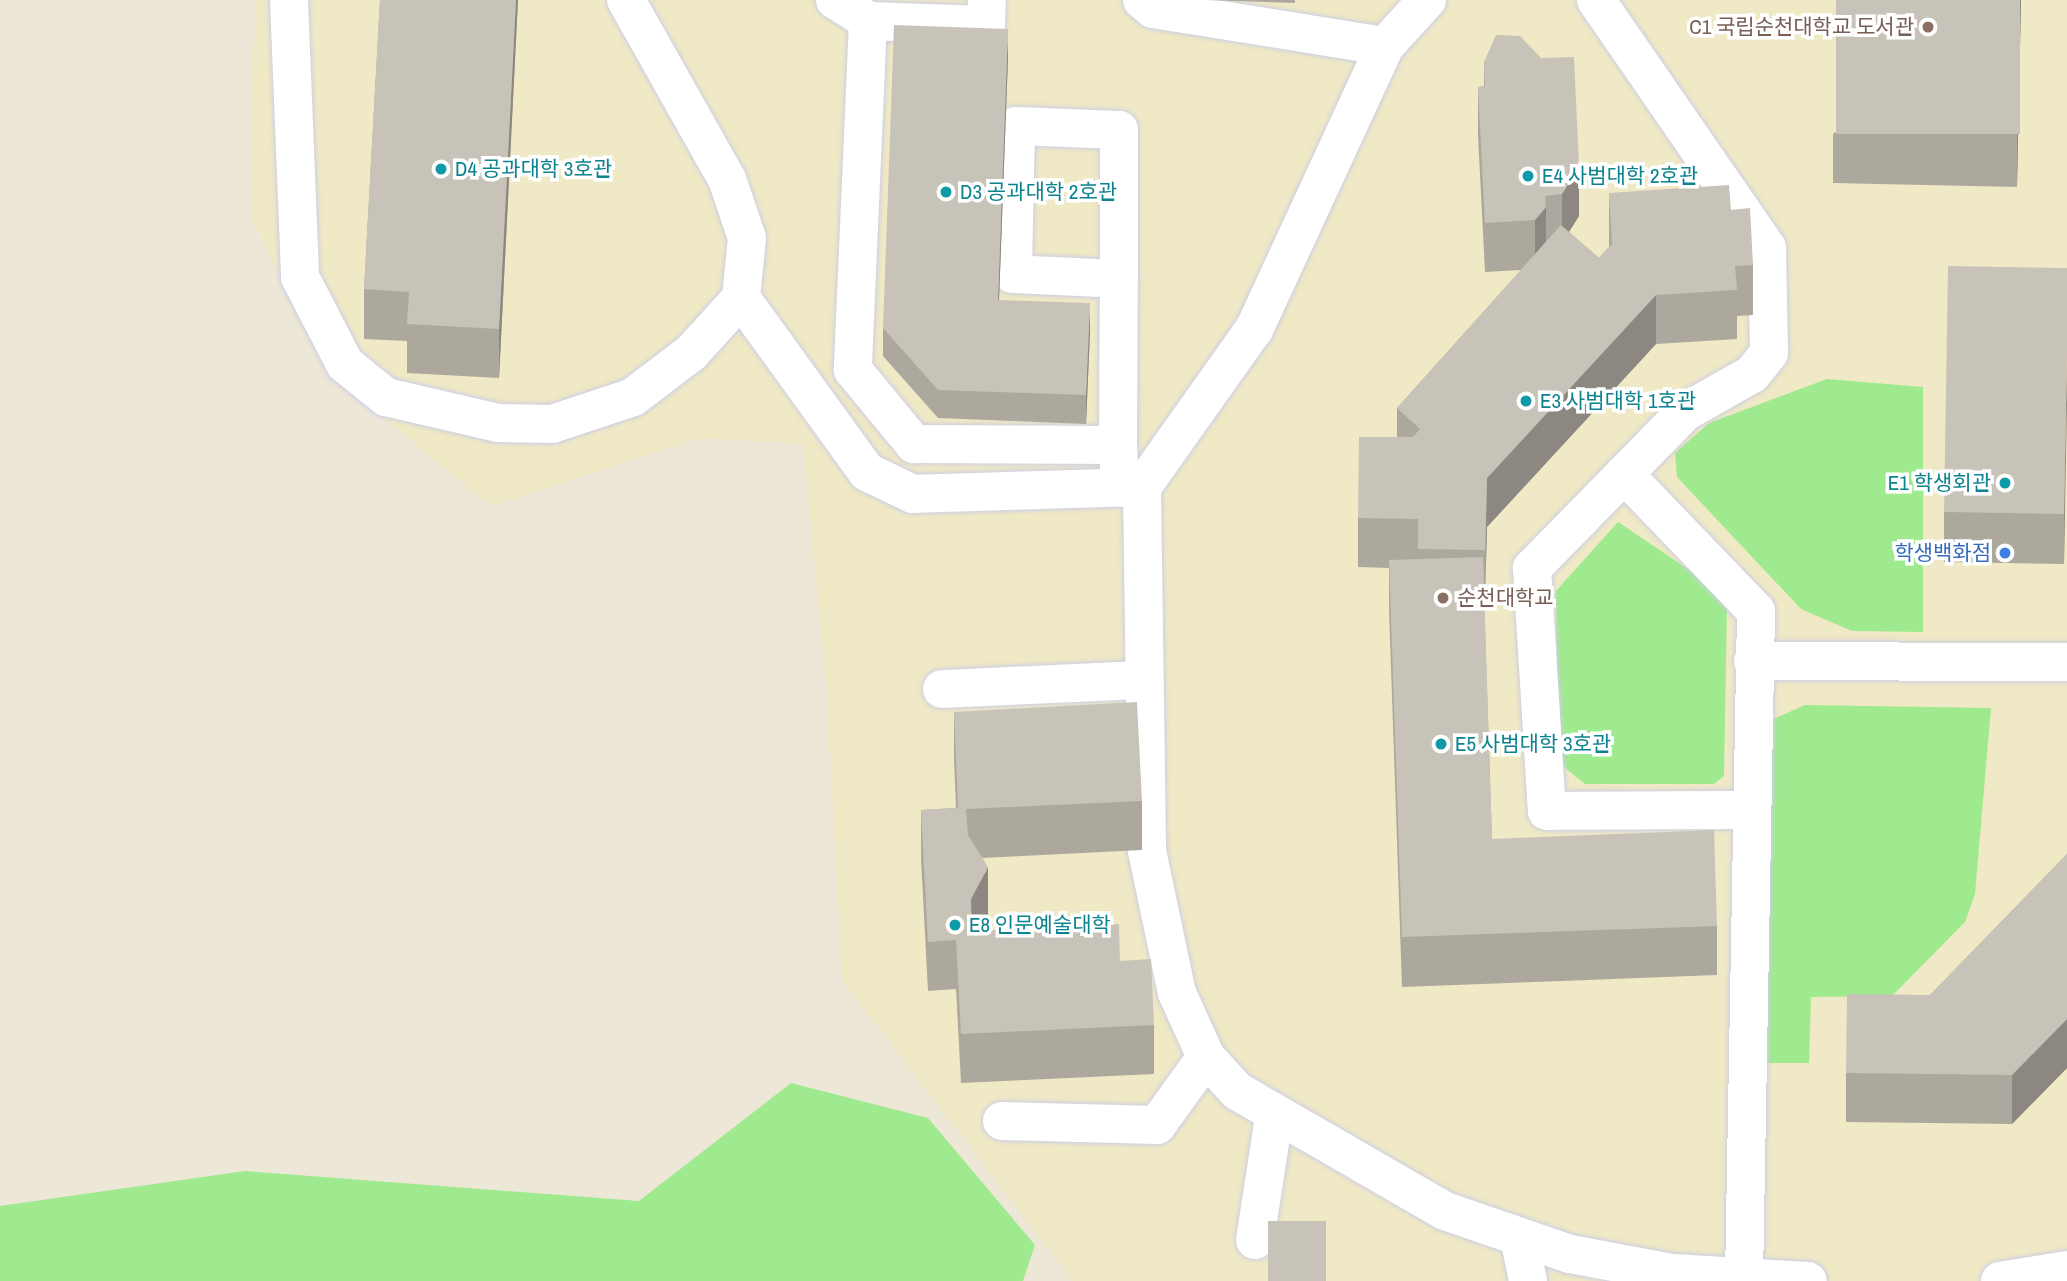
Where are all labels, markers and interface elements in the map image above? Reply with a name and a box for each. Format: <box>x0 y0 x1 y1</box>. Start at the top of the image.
place label: C1 국립순천대학교 도서관 <box>1689 14 1914 40</box>
marker: C1 국립순천대학교 도서관 <box>1920 19 1936 35</box>
place label: D4 공과대학 3호관 <box>455 156 612 182</box>
marker: D4 공과대학 3호관 <box>433 161 449 177</box>
place label: E4 사범대학 2호관 <box>1542 163 1698 189</box>
marker: E4 사범대학 2호관 <box>1520 168 1536 184</box>
place label: D3 공과대학 2호관 <box>960 179 1117 205</box>
marker: D3 공과대학 2호관 <box>938 184 954 200</box>
place label: E3 사범대학 1호관 <box>1540 388 1696 414</box>
marker: E3 사범대학 1호관 <box>1518 393 1534 409</box>
place label: E1 학생회관 <box>1888 470 1991 496</box>
marker: E1 학생회관 <box>1997 475 2013 491</box>
place label: 학생백화점 <box>1894 540 1991 566</box>
marker: 학생백화점 <box>1997 545 2013 561</box>
place label: 순천대학교 <box>1457 585 1554 611</box>
marker: 순천대학교 <box>1435 590 1451 606</box>
place label: E5 사범대학 3호관 <box>1455 731 1611 757</box>
marker: E5 사범대학 3호관 <box>1433 736 1449 752</box>
place label: E8 인문예술대학 <box>969 912 1111 938</box>
marker: E8 인문예술대학 <box>947 917 963 933</box>

